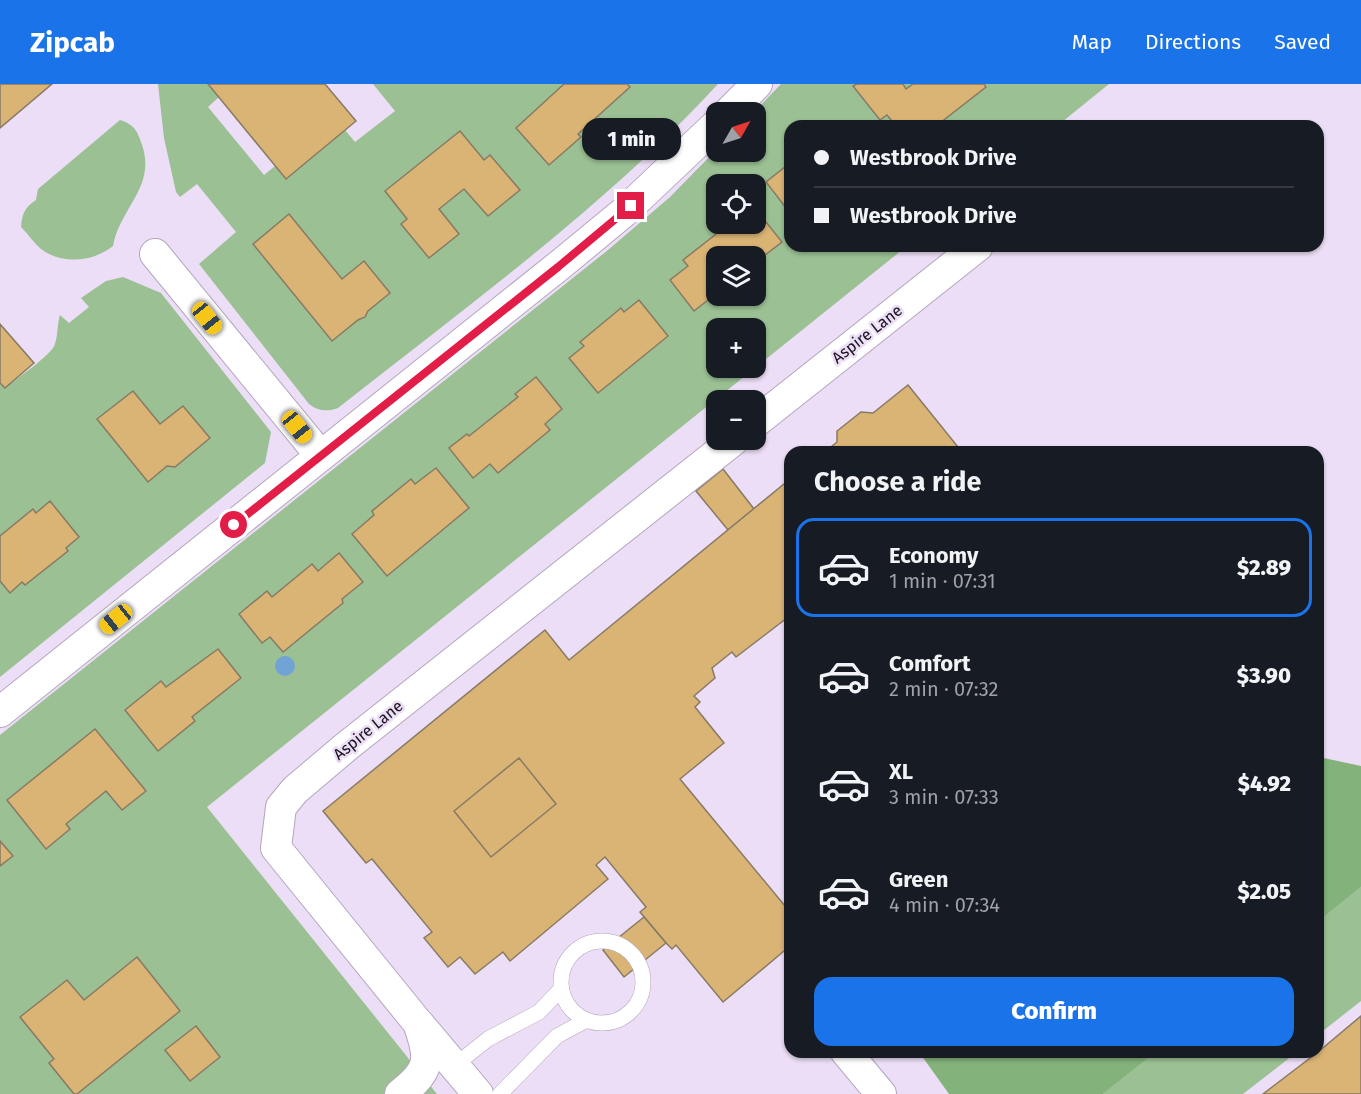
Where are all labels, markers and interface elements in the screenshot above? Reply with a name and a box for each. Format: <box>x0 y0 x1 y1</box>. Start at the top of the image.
text: Zipcab <box>30 26 115 59</box>
text: Map <box>1072 29 1112 55</box>
text: Directions <box>1145 29 1241 55</box>
text: Saved <box>1274 29 1331 55</box>
north arrow <box>706 102 766 162</box>
map controls <box>706 102 766 450</box>
callout: 1 min <box>582 119 680 161</box>
text: 1 min <box>608 127 655 151</box>
text: Westbrook Drive <box>850 144 1017 171</box>
button: locate <box>706 174 766 234</box>
route end <box>617 192 644 219</box>
text: Westbrook Drive <box>850 202 1017 229</box>
button: layers <box>706 246 766 306</box>
car <box>189 298 225 338</box>
street label: Aspire Lane <box>828 301 906 367</box>
button: + <box>706 318 766 378</box>
button: − <box>706 390 766 450</box>
car <box>279 407 315 447</box>
text: Choose a ride <box>814 466 981 498</box>
route start <box>220 511 247 538</box>
icon: car <box>817 541 871 595</box>
text: Economy <box>889 542 978 569</box>
text: $2.89 <box>1237 554 1291 581</box>
text: 1 min · 07:31 <box>889 569 996 593</box>
car <box>96 601 136 637</box>
icon: car <box>817 649 871 703</box>
text: Comfort <box>889 650 970 677</box>
text: $3.90 <box>1237 662 1291 689</box>
text: 2 min · 07:32 <box>889 677 998 701</box>
street label: Aspire Lane <box>329 696 407 764</box>
icon: car <box>817 757 871 811</box>
text: XL <box>889 758 913 785</box>
text: $4.92 <box>1238 770 1291 797</box>
text: 3 min · 07:33 <box>889 785 999 809</box>
icon: car <box>817 865 871 919</box>
text: Green <box>889 866 948 893</box>
text: $2.05 <box>1237 878 1291 905</box>
text: 4 min · 07:34 <box>889 893 1000 917</box>
button: Confirm <box>814 977 1294 1046</box>

